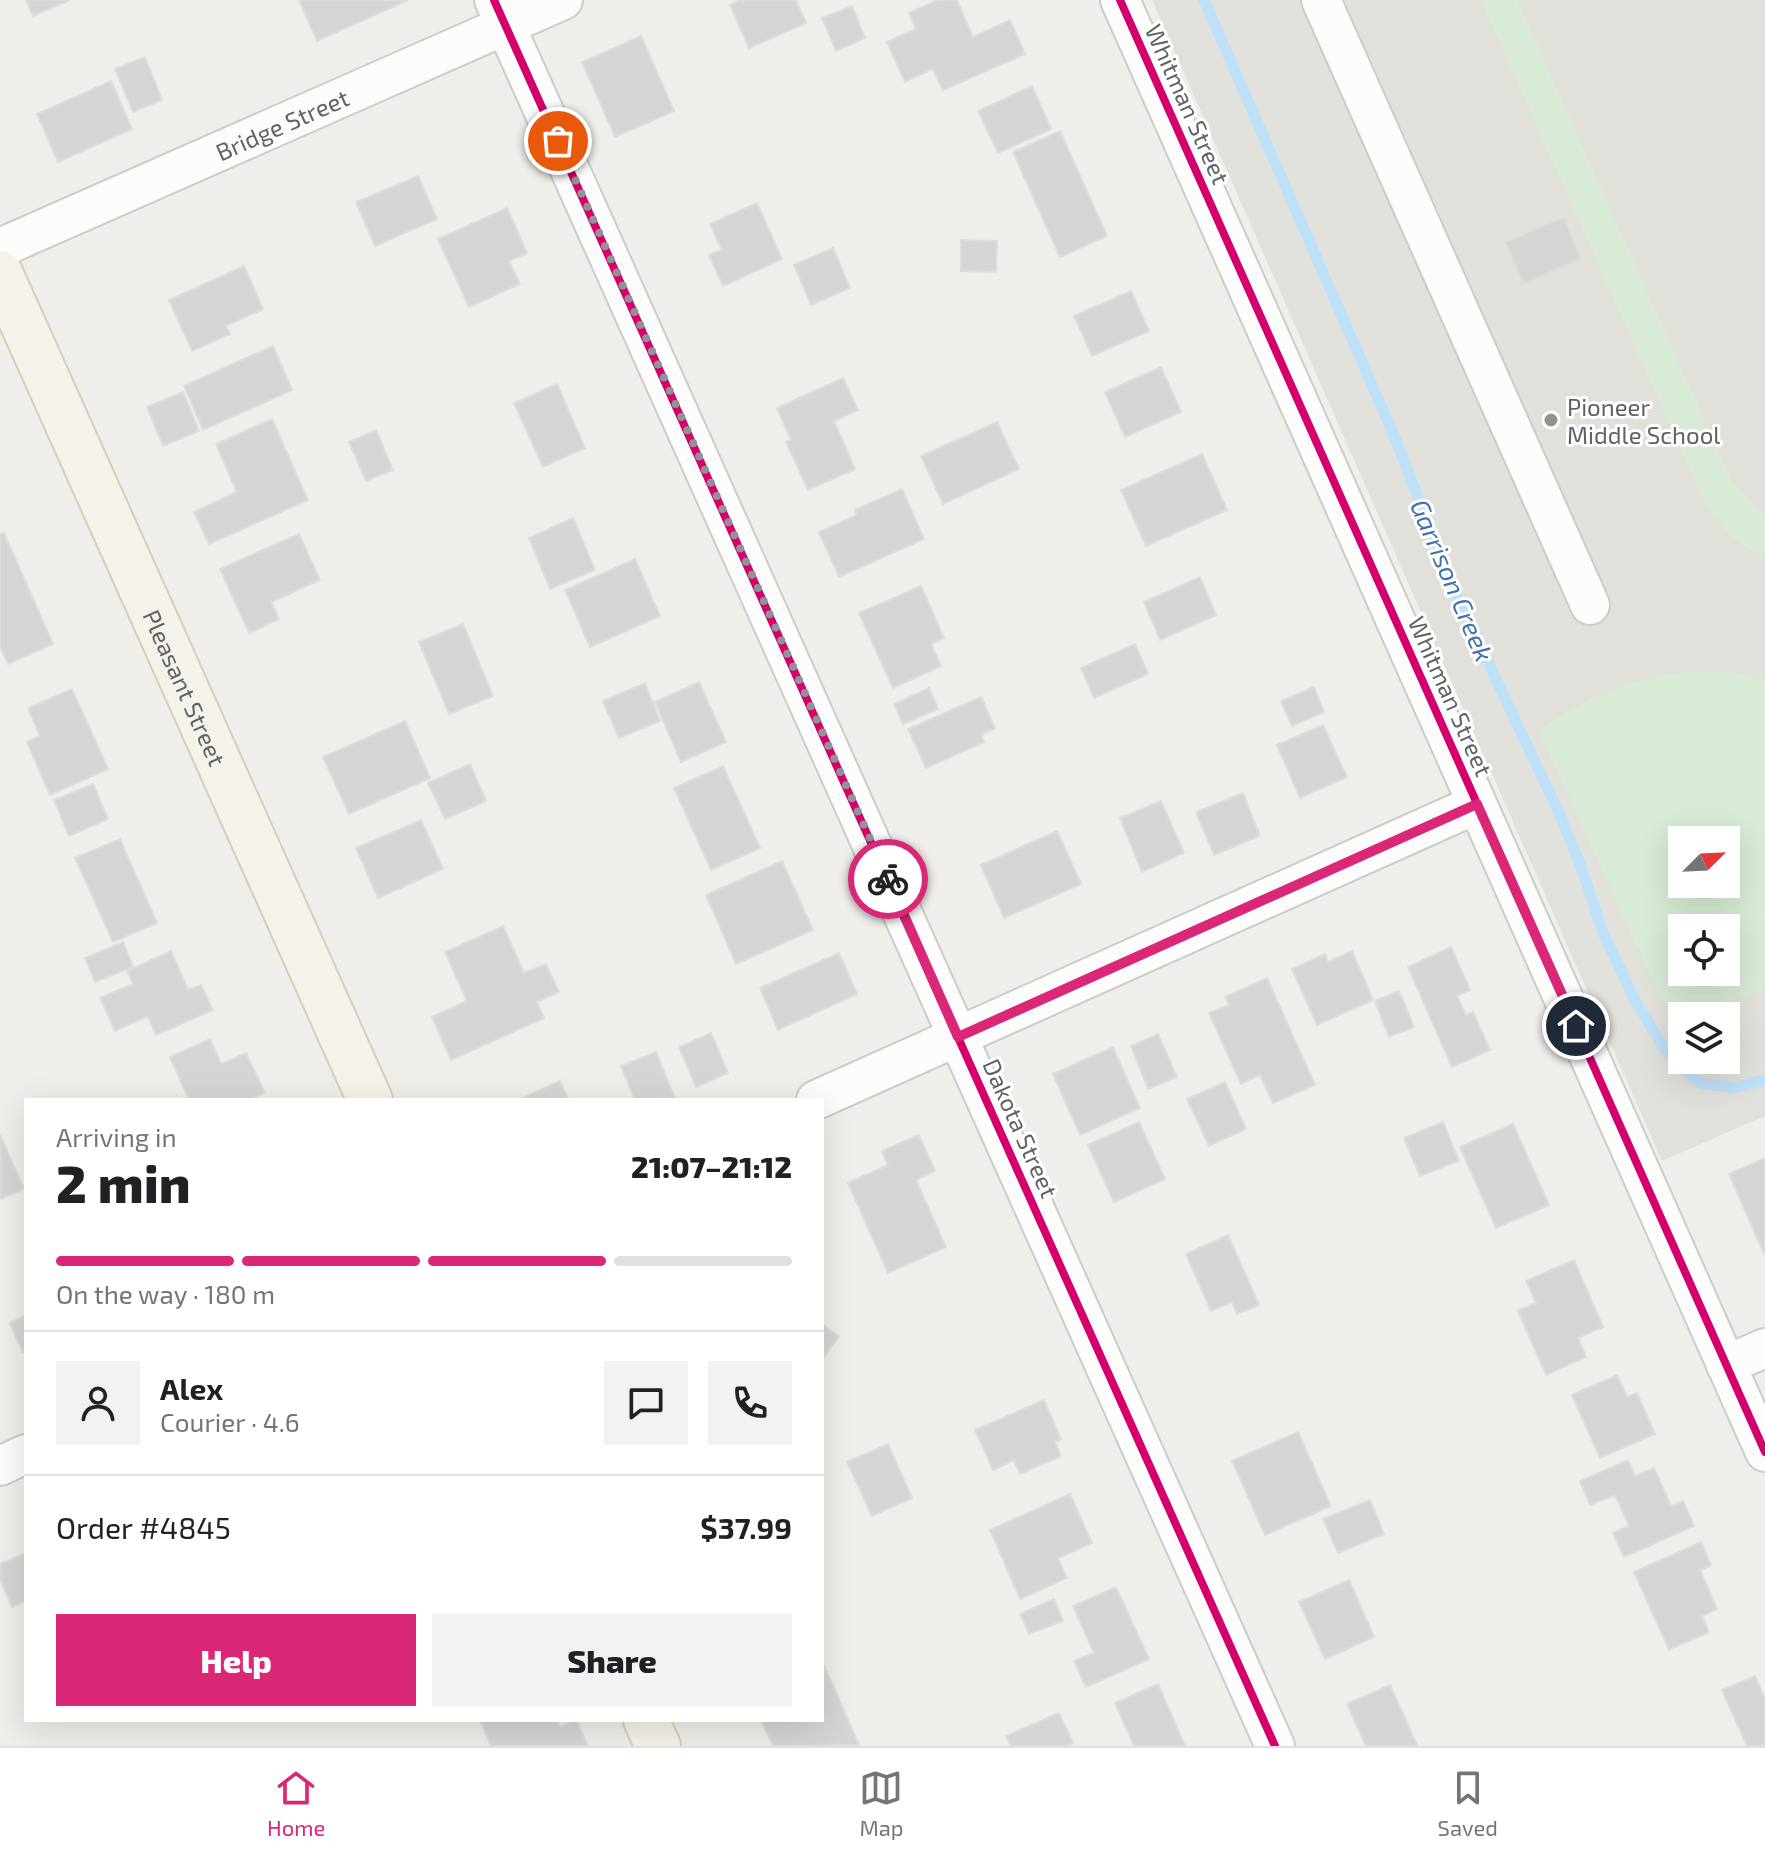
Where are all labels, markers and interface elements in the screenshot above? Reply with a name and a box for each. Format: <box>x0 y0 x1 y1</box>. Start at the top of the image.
street label: Whitman Street <box>1140 20 1236 188</box>
street label: Bridge Street <box>211 82 353 166</box>
pin <box>524 107 592 175</box>
icon: bag <box>536 119 580 163</box>
place label: Pioneer Middle School <box>1567 392 1720 449</box>
marker: Pioneer Middle School <box>1542 411 1560 429</box>
water label: Garrison Creek <box>1405 494 1501 666</box>
street label: Pleasant Street <box>138 605 233 770</box>
street label: Whitman Street <box>1403 612 1499 780</box>
north arrow <box>1668 826 1740 898</box>
map controls <box>1668 826 1740 1074</box>
courier <box>848 839 928 919</box>
icon: bike <box>866 857 910 901</box>
button: locate <box>1668 914 1740 986</box>
pin <box>1542 992 1610 1060</box>
button: layers <box>1668 1002 1740 1074</box>
icon: home <box>1554 1004 1598 1048</box>
street label: Dakota Street <box>977 1054 1065 1202</box>
text: Arriving in <box>56 1121 177 1152</box>
text: 21:07–21:12 <box>631 1148 792 1184</box>
text: 2 min <box>56 1151 191 1213</box>
text: On the way · 180 m <box>56 1278 275 1309</box>
button: person <box>56 1361 140 1445</box>
button: chat <box>604 1361 688 1445</box>
button: phone <box>708 1361 792 1445</box>
text: Alex <box>160 1370 223 1406</box>
text: Courier · 4.6 <box>160 1406 300 1437</box>
text: Order #4845 <box>56 1509 231 1545</box>
text: $37.99 <box>700 1509 792 1545</box>
button: Help <box>56 1614 416 1706</box>
button: Share <box>432 1614 792 1706</box>
tab: Home <box>267 1766 325 1840</box>
tab: Map <box>859 1766 904 1840</box>
tab: Saved <box>1438 1766 1498 1840</box>

